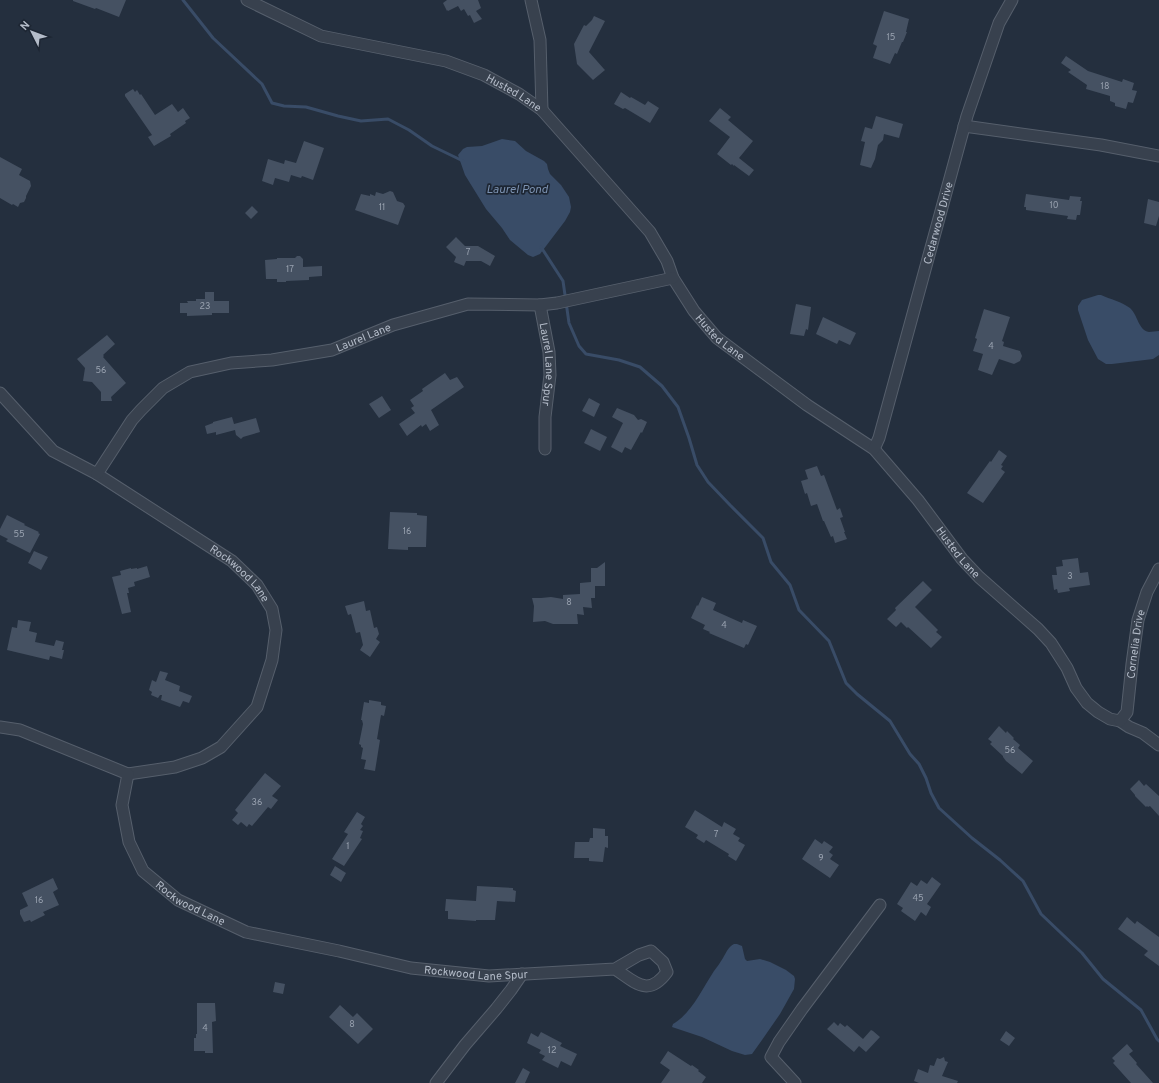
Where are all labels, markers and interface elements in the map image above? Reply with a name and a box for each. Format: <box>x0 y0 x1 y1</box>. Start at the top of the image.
north arrow <box>12 12 52 52</box>
text: N <box>17 18 33 34</box>
house number: 15 <box>887 32 895 43</box>
street label: Husted Lane <box>483 71 544 115</box>
house number: 18 <box>1101 81 1109 92</box>
street label: Cedarwood Drive <box>921 180 957 266</box>
water label: Laurel Pond <box>486 182 549 198</box>
house number: 10 <box>1049 200 1059 211</box>
house number: 11 <box>379 202 385 213</box>
house number: 7 <box>466 247 471 258</box>
house number: 17 <box>286 264 294 275</box>
house number: 23 <box>200 301 210 312</box>
street label: Husted Lane <box>692 312 747 364</box>
street label: Laurel Lane <box>334 321 393 356</box>
street label: Laurel Lane Spur <box>536 322 556 407</box>
house number: 4 <box>988 341 994 352</box>
house number: 56 <box>96 365 106 376</box>
street label: Husted Lane <box>932 524 983 582</box>
house number: 16 <box>403 526 411 537</box>
house number: 55 <box>13 529 25 540</box>
street label: Rockwood Lane <box>207 542 272 605</box>
house number: 3 <box>1067 571 1073 582</box>
house number: 8 <box>566 597 572 608</box>
street label: Cornelia Drive <box>1125 608 1149 679</box>
house number: 4 <box>721 620 727 631</box>
house number: 56 <box>1005 745 1015 756</box>
house number: 36 <box>252 797 262 808</box>
house number: 7 <box>714 829 719 840</box>
house number: 1 <box>346 841 350 852</box>
house number: 9 <box>818 853 824 864</box>
street label: Rockwood Lane <box>152 878 227 929</box>
house number: 45 <box>912 893 924 904</box>
house number: 16 <box>35 895 43 906</box>
street label: Rockwood Lane Spur <box>423 963 529 984</box>
house number: 8 <box>349 1019 355 1030</box>
house number: 4 <box>202 1023 208 1034</box>
house number: 12 <box>548 1045 556 1056</box>

